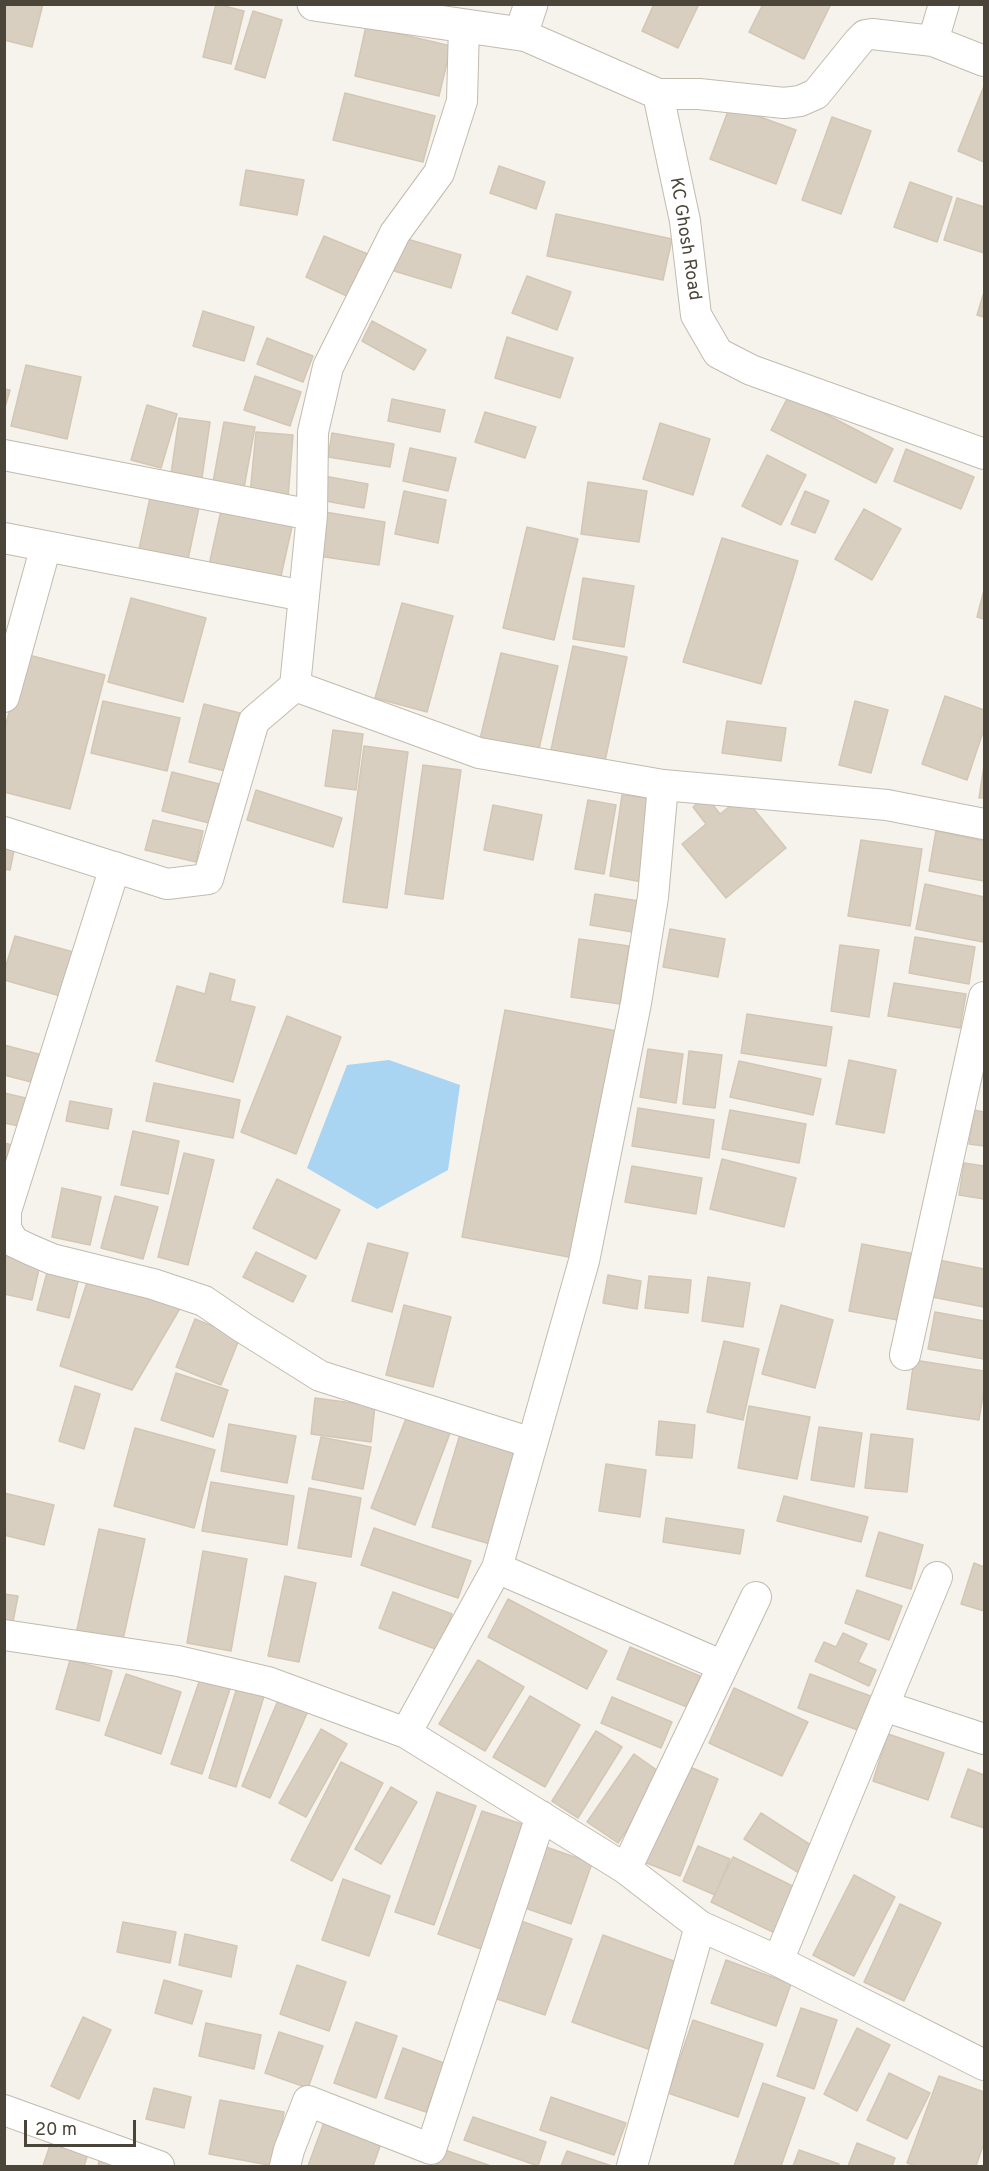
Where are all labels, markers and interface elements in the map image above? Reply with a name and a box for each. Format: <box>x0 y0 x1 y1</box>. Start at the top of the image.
street label: KC Ghosh Road <box>664 176 704 302</box>
scale bar <box>27 2108 140 2146</box>
text: 20 m <box>35 2119 77 2142</box>

